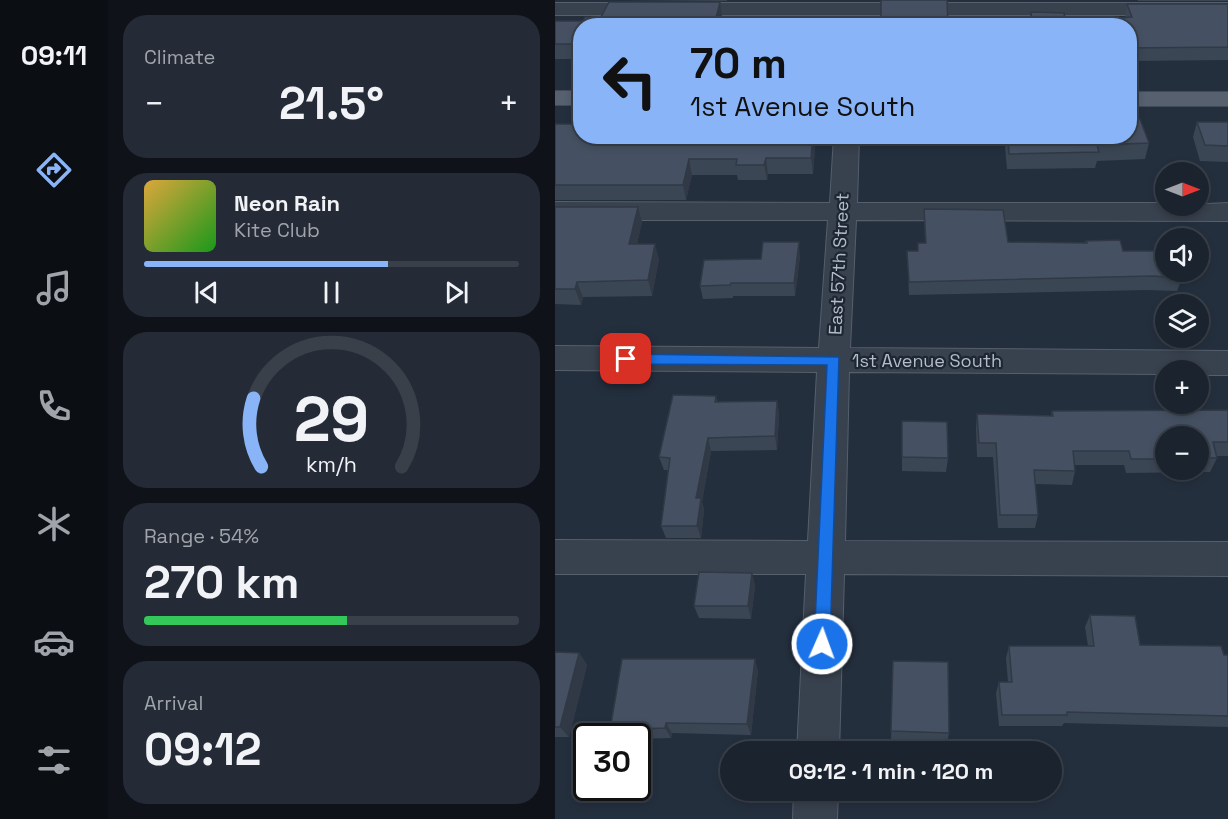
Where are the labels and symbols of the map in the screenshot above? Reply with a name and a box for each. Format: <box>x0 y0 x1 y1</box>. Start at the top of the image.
north arrow <box>1155 162 1209 216</box>
street label: East 57th Street <box>823 192 854 336</box>
pin <box>600 333 651 384</box>
street label: 1st Avenue South <box>852 349 1002 372</box>
position arrow <box>790 612 854 676</box>
speed limit sign: 30 <box>573 723 651 801</box>

